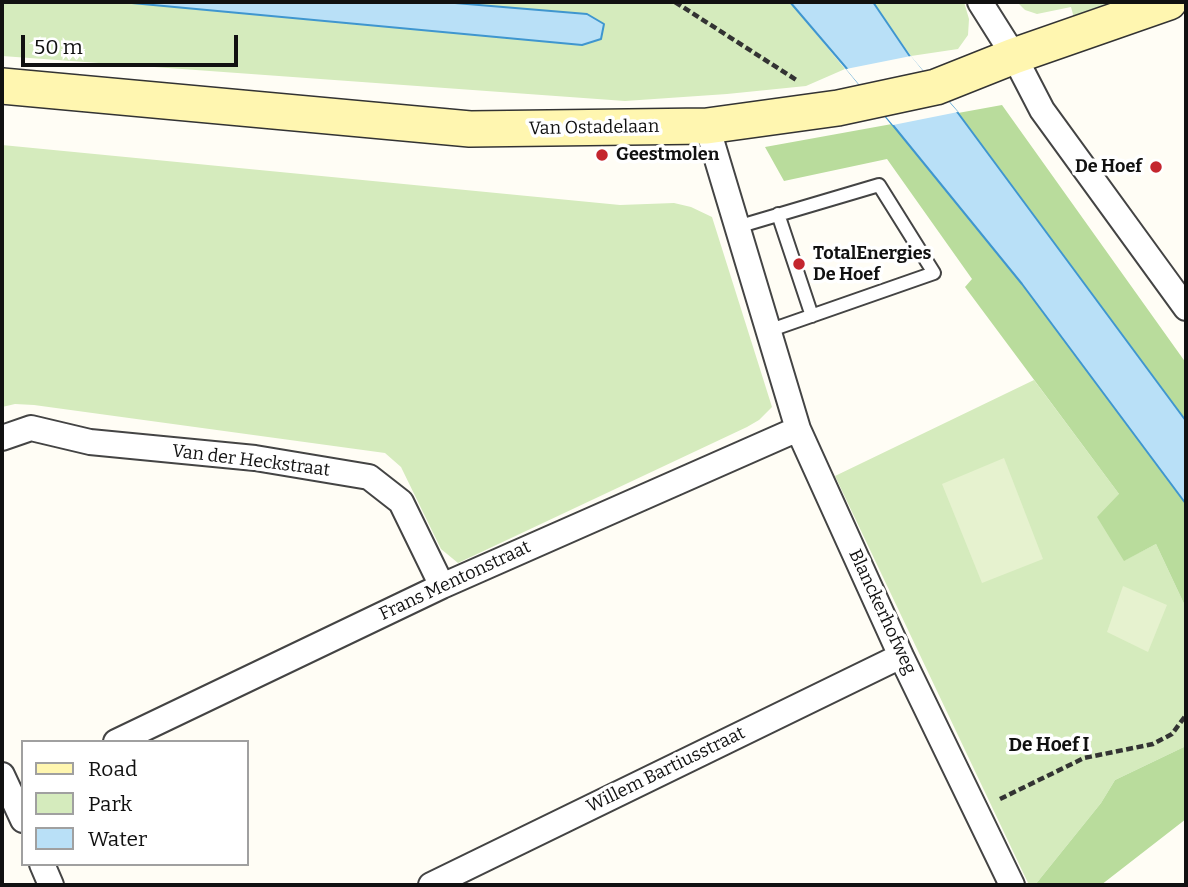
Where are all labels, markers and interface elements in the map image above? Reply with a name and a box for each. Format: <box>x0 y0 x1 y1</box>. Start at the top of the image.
scale bar <box>24 21 242 65</box>
text: 50 m <box>34 34 83 60</box>
street label: Van Ostadelaan <box>529 116 659 140</box>
place label: Geestmolen <box>616 144 719 166</box>
marker: Geestmolen <box>594 147 610 163</box>
place label: De Hoef <box>1075 156 1142 178</box>
marker: De Hoef <box>1148 159 1164 175</box>
place label: TotalEnergies De Hoef <box>813 243 931 286</box>
marker: TotalEnergies De Hoef <box>791 256 807 272</box>
street label: Van der Heckstraat <box>171 441 331 481</box>
street label: Frans Mentonstraat <box>376 536 534 626</box>
street label: Blanckerhofweg <box>844 546 920 678</box>
street label: Willem Bartiusstraat <box>583 722 749 818</box>
district label: De Hoef I <box>1009 735 1089 757</box>
legend <box>21 740 248 866</box>
text: Road <box>88 756 137 782</box>
text: Park <box>88 791 132 817</box>
text: Water <box>88 826 147 852</box>

